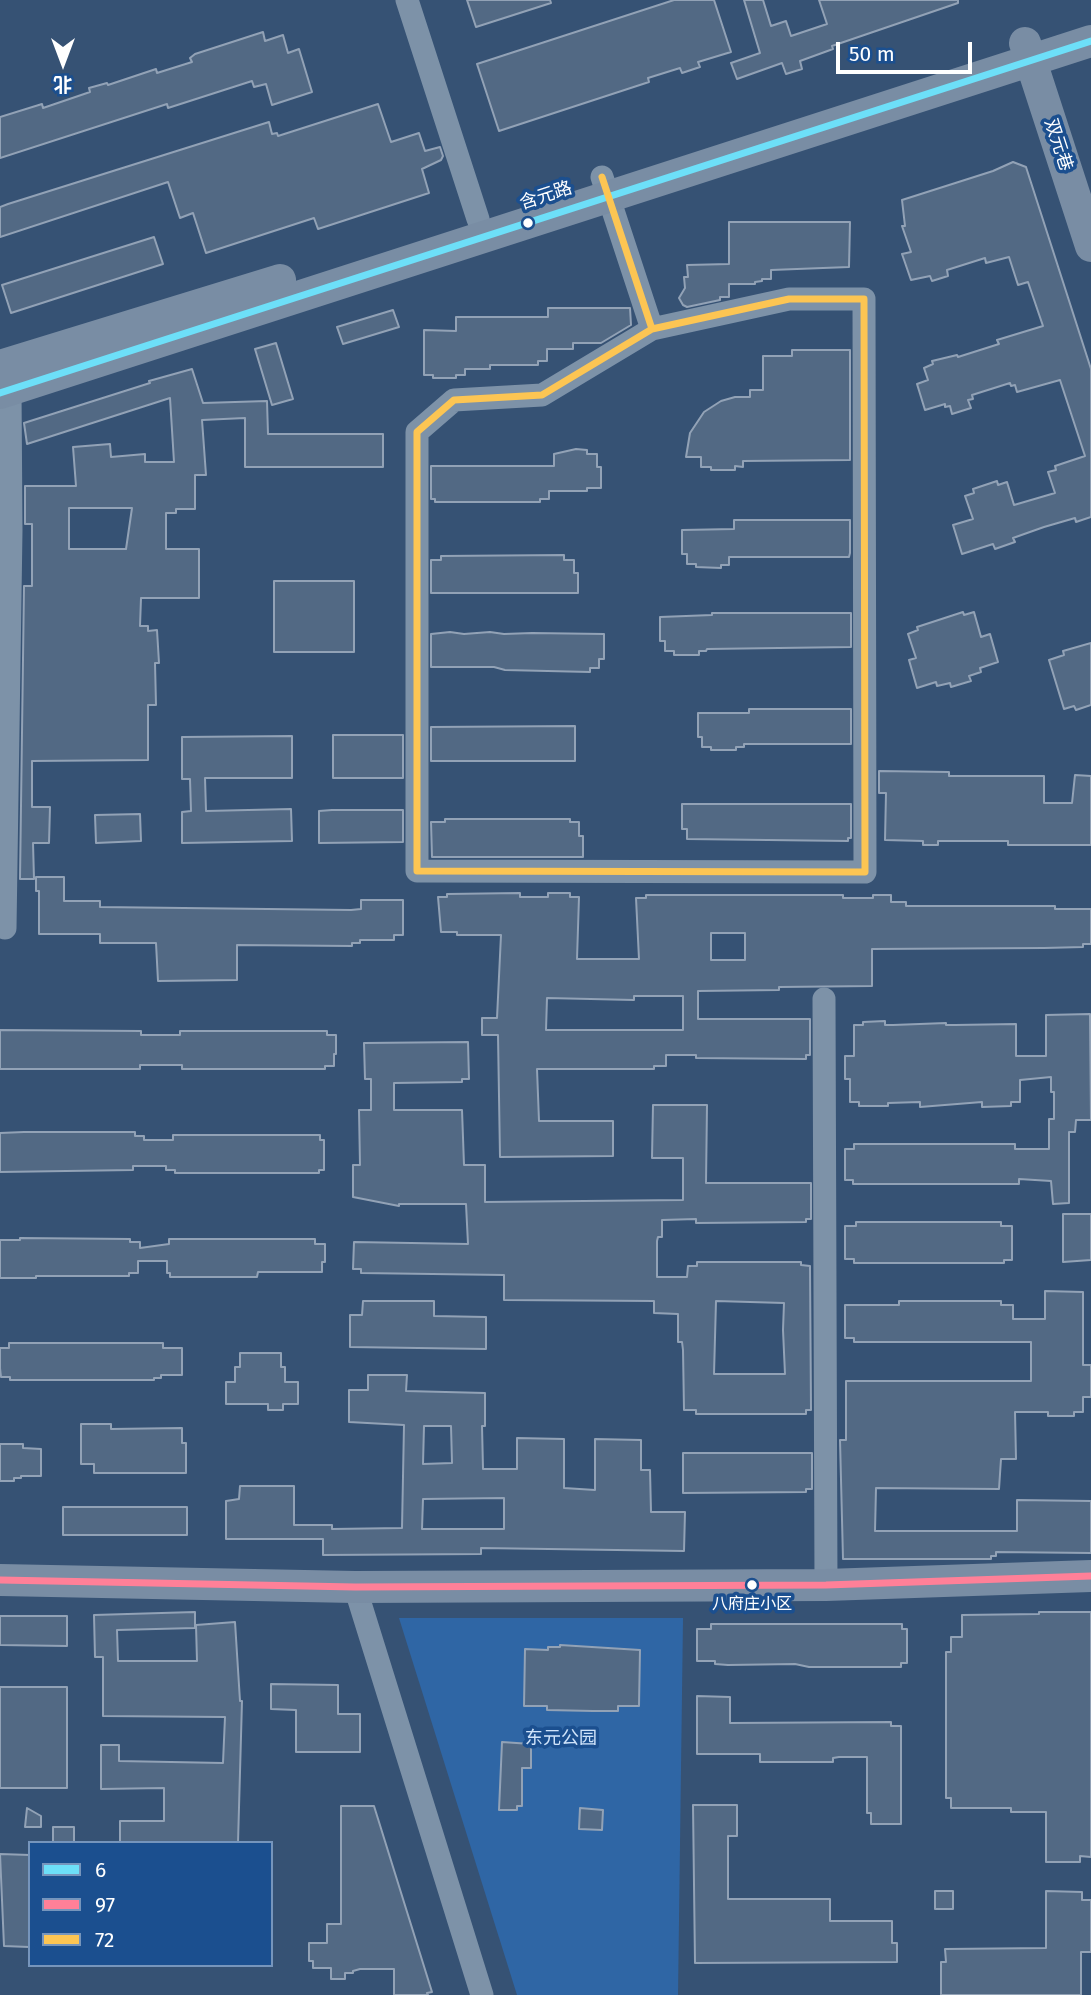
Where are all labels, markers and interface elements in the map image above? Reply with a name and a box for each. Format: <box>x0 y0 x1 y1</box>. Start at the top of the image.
north arrow <box>28 28 98 98</box>
scale bar <box>839 28 976 72</box>
text: 50 m <box>849 41 895 67</box>
text: 北 <box>54 73 73 96</box>
street label: 双元巷 <box>1039 116 1077 174</box>
street label: 含元路 <box>517 177 575 215</box>
unlabelled marker <box>521 216 535 230</box>
marker: 八府庄小区 <box>745 1578 759 1592</box>
place label: 八府庄小区 <box>712 1595 792 1615</box>
park label: 东元公园 <box>525 1728 597 1750</box>
legend <box>28 1841 273 1967</box>
text: 6 <box>95 1857 106 1883</box>
text: 97 <box>95 1892 115 1918</box>
text: 72 <box>95 1927 114 1953</box>

